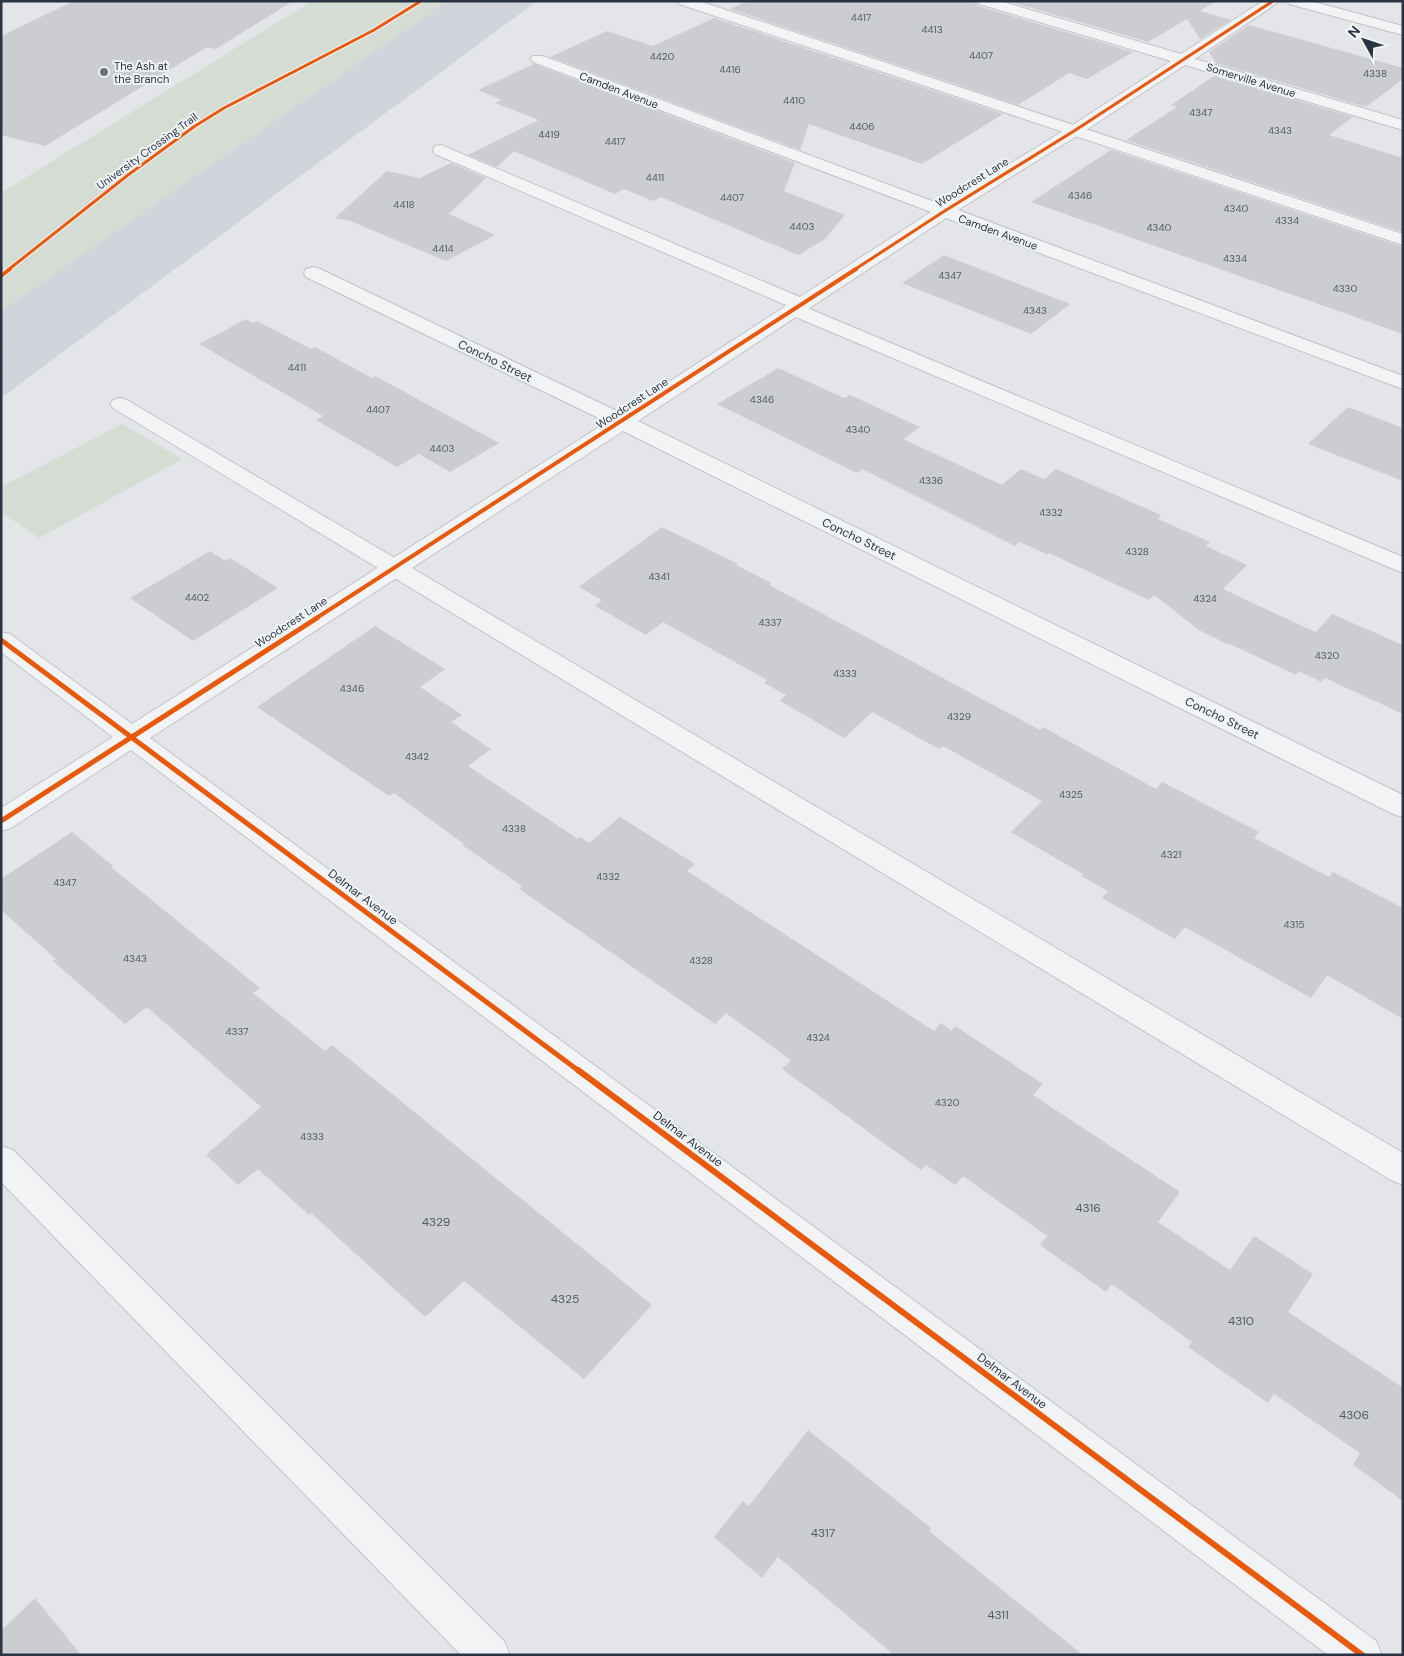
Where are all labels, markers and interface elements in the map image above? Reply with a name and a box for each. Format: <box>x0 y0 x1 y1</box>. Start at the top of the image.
house number: 4417 <box>851 11 871 24</box>
north arrow <box>1339 15 1389 65</box>
text: N <box>1344 22 1364 41</box>
house number: 4413 <box>921 23 943 36</box>
house number: 4407 <box>969 49 993 62</box>
house number: 4420 <box>650 50 674 63</box>
place label: The Ash at the Branch <box>114 59 169 86</box>
street label: Somerville Avenue <box>1205 60 1297 100</box>
house number: 4416 <box>719 63 741 76</box>
marker: The Ash at the Branch <box>98 66 110 78</box>
house number: 4338 <box>1363 67 1387 80</box>
street label: Camden Avenue <box>578 69 660 111</box>
house number: 4410 <box>783 94 805 107</box>
house number: 4347 <box>1189 106 1213 119</box>
street label: University Crossing Trail <box>94 110 200 192</box>
house number: 4406 <box>849 120 875 133</box>
house number: 4343 <box>1268 124 1292 137</box>
house number: 4419 <box>538 128 560 141</box>
house number: 4417 <box>605 135 625 148</box>
street label: Woodcrest Lane <box>933 154 1011 210</box>
house number: 4411 <box>646 171 664 184</box>
house number: 4346 <box>1068 189 1092 202</box>
house number: 4407 <box>720 191 744 204</box>
house number: 4418 <box>393 198 415 211</box>
house number: 4340 <box>1224 202 1249 215</box>
street label: Camden Avenue <box>956 211 1040 253</box>
house number: 4334 <box>1275 214 1299 227</box>
house number: 4403 <box>790 220 815 233</box>
house number: 4340 <box>1147 221 1172 234</box>
house number: 4414 <box>432 242 454 255</box>
house number: 4334 <box>1223 252 1247 265</box>
house number: 4347 <box>938 269 962 282</box>
house number: 4330 <box>1333 282 1358 295</box>
house number: 4343 <box>1023 304 1047 317</box>
street label: Concho Street <box>455 336 535 386</box>
house number: 4411 <box>288 361 306 374</box>
street label: Woodcrest Lane <box>593 374 671 432</box>
house number: 4346 <box>750 393 774 406</box>
house number: 4407 <box>366 403 390 416</box>
house number: 4340 <box>846 423 871 436</box>
house number: 4403 <box>430 442 455 455</box>
house number: 4336 <box>919 474 943 487</box>
house number: 4332 <box>1039 506 1063 519</box>
street label: Concho Street <box>819 514 899 564</box>
house number: 4328 <box>1125 545 1149 558</box>
house number: 4341 <box>648 570 670 583</box>
house number: 4402 <box>185 591 210 604</box>
house number: 4324 <box>1193 592 1217 605</box>
street label: Woodcrest Lane <box>252 593 330 651</box>
house number: 4337 <box>758 616 782 629</box>
house number: 4320 <box>1315 649 1339 662</box>
house number: 4333 <box>833 667 857 680</box>
house number: 4346 <box>340 682 364 695</box>
street label: Concho Street <box>1182 693 1262 743</box>
house number: 4329 <box>947 710 971 723</box>
house number: 4342 <box>405 750 429 763</box>
house number: 4325 <box>1059 788 1083 801</box>
house number: 4338 <box>502 822 526 835</box>
house number: 4321 <box>1161 848 1181 861</box>
street label: Delmar Avenue <box>325 866 401 929</box>
house number: 4332 <box>596 870 620 883</box>
house number: 4347 <box>53 876 77 889</box>
house number: 4315 <box>1283 918 1305 931</box>
house number: 4343 <box>123 952 147 965</box>
house number: 4328 <box>689 954 713 967</box>
house number: 4337 <box>225 1025 249 1038</box>
house number: 4324 <box>806 1031 830 1044</box>
house number: 4320 <box>935 1096 959 1109</box>
street label: Delmar Avenue <box>650 1108 726 1171</box>
house number: 4333 <box>300 1130 324 1143</box>
house number: 4316 <box>1075 1200 1101 1216</box>
house number: 4329 <box>422 1214 450 1230</box>
house number: 4325 <box>551 1291 579 1307</box>
house number: 4310 <box>1228 1313 1254 1329</box>
street label: Delmar Avenue <box>974 1350 1050 1413</box>
house number: 4306 <box>1339 1407 1369 1423</box>
house number: 4317 <box>811 1525 835 1541</box>
house number: 4311 <box>987 1607 1009 1623</box>

